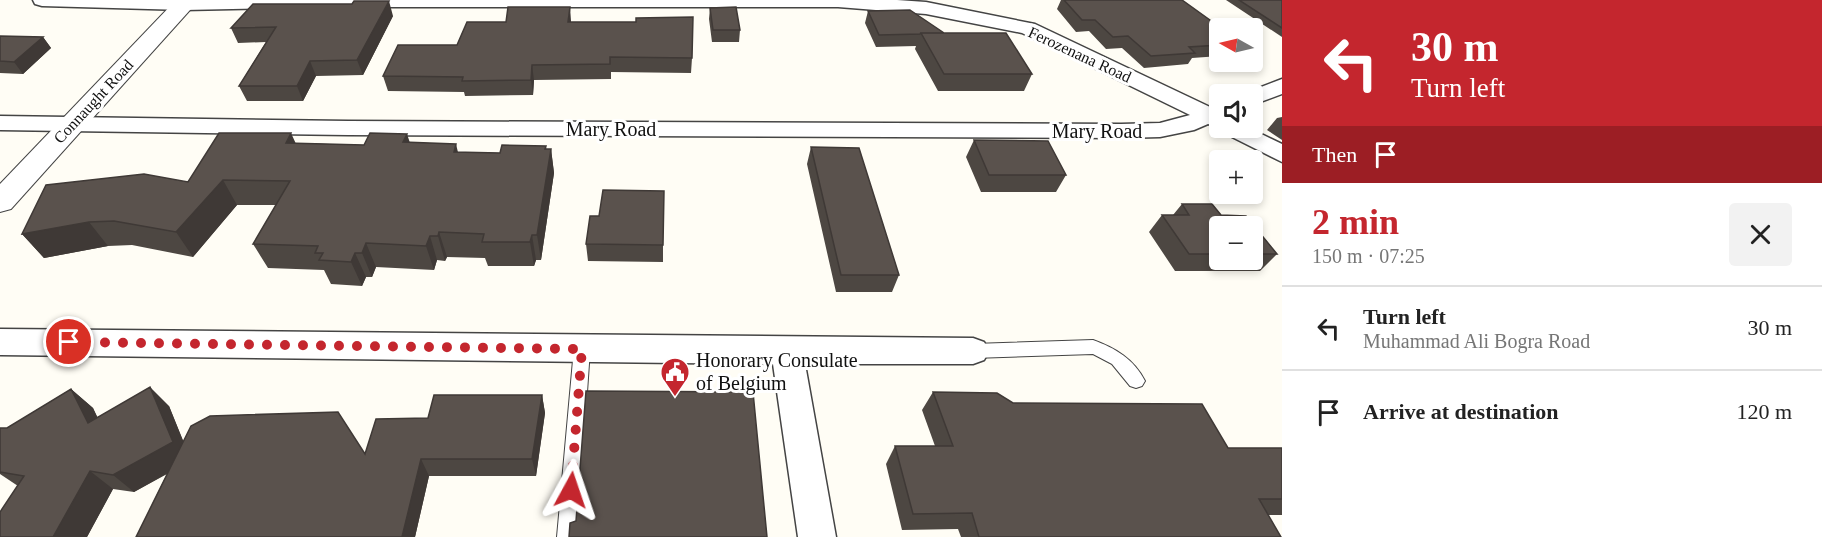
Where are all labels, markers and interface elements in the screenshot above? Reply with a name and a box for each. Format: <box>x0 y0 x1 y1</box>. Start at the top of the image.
north arrow <box>1209 18 1263 72</box>
map controls <box>1209 18 1263 270</box>
street label: Ferozenana Road <box>1026 23 1134 86</box>
icon: left <box>1312 24 1390 102</box>
text: 30 m <box>1411 24 1499 70</box>
street label: Connaught Road <box>50 56 137 147</box>
text: Turn left <box>1411 73 1505 103</box>
button: sound <box>1209 84 1263 138</box>
street label: Mary Road <box>566 118 656 141</box>
street label: Mary Road <box>1052 120 1142 143</box>
icon: arrive <box>1369 138 1402 171</box>
text: Then <box>1312 142 1357 167</box>
button: + <box>1209 150 1263 204</box>
text: 2 min <box>1312 202 1399 242</box>
button: close <box>1729 203 1792 266</box>
button: − <box>1209 216 1263 270</box>
text: 150 m · 07:25 <box>1312 245 1425 267</box>
text: Turn left <box>1363 304 1446 329</box>
icon: left <box>1312 312 1345 345</box>
text: 30 m <box>1747 315 1792 340</box>
pin <box>43 316 94 367</box>
icon: arrive <box>52 325 85 358</box>
text: Muhammad Ali Bogra Road <box>1363 330 1590 352</box>
place label: Honorary Consulate of Belgium <box>696 349 858 395</box>
public building icon: Honorary Consulate of Belgium <box>659 356 691 398</box>
icon: arrive <box>1312 396 1345 429</box>
text: Arrive at destination <box>1363 399 1559 424</box>
text: 120 m <box>1736 399 1792 424</box>
position arrow <box>539 458 603 522</box>

